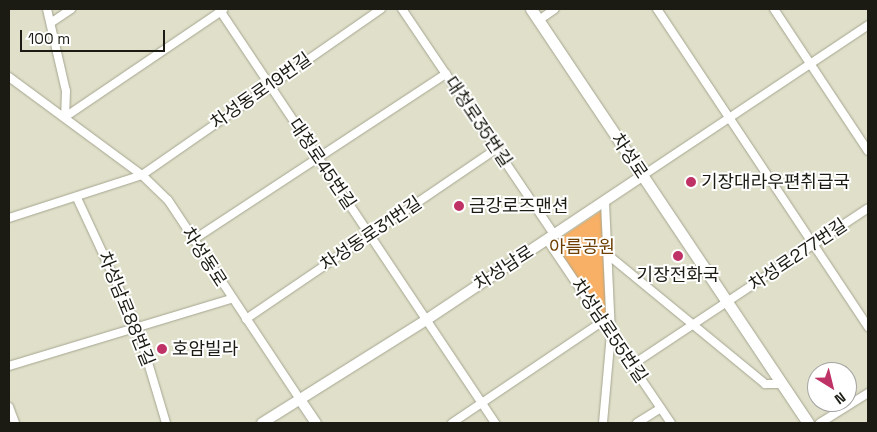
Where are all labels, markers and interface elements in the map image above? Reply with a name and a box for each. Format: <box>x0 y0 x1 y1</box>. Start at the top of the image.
scale bar <box>22 20 168 52</box>
text: 100 m <box>28 29 70 48</box>
street label: 차성동로19번길 <box>207 48 315 134</box>
street label: 대청로35번길 <box>440 73 516 171</box>
street label: 대청로45번길 <box>284 115 360 213</box>
street label: 차성로 <box>606 129 652 183</box>
place label: 기장대라우편취급국 <box>701 171 850 193</box>
marker: 기장대라우편취급국 <box>685 176 697 188</box>
street label: 차성동로31번길 <box>316 192 426 276</box>
place label: 금강로즈맨션 <box>469 195 568 217</box>
marker: 금강로즈맨션 <box>453 200 465 212</box>
street label: 차성로277번길 <box>745 214 851 296</box>
street label: 차성동로 <box>177 223 231 291</box>
park label: 아름공원 <box>549 236 615 258</box>
street label: 차성남로 <box>470 241 538 295</box>
street label: 차성남로88번길 <box>93 248 159 370</box>
marker: 기장전화국 <box>672 250 684 262</box>
place label: 기장전화국 <box>637 264 719 286</box>
street label: 차성남로55번길 <box>566 275 652 387</box>
place label: 호암빌라 <box>172 338 238 360</box>
marker: 호암빌라 <box>156 343 168 355</box>
north arrow <box>807 362 857 412</box>
text: N <box>831 388 849 408</box>

